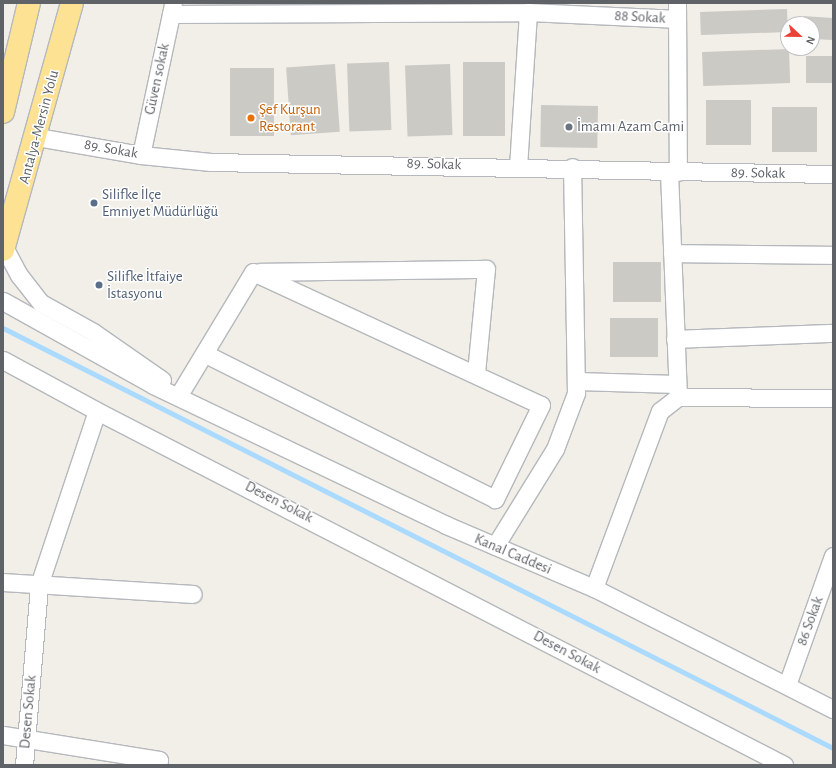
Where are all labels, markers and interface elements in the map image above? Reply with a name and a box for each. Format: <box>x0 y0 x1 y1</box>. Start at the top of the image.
street label: 88 Sokak <box>614 7 666 27</box>
north arrow <box>780 16 820 56</box>
text: N <box>804 35 817 46</box>
street label: Güven sokak <box>141 42 173 116</box>
street label: Antalya-Mersin Yolu <box>15 68 63 186</box>
place label: Şef Kurşun Restorant <box>259 100 321 135</box>
marker: Şef Kurşun Restorant <box>246 113 256 123</box>
place label: İmamı Azam Cami <box>577 118 684 136</box>
marker: İmamı Azam Cami <box>564 122 574 132</box>
street label: 89. Sokak <box>83 135 139 163</box>
street label: 89. Sokak <box>406 154 462 174</box>
street label: 89. Sokak <box>731 164 785 182</box>
place label: Silifke İlçe Emniyet Müdürlüğü <box>102 185 218 220</box>
marker: Silifke İlçe Emniyet Müdürlüğü <box>89 198 99 208</box>
place label: Silifke İtfaiye İstasyonu <box>107 267 183 302</box>
marker: Silifke İtfaiye İstasyonu <box>94 280 104 290</box>
street label: Desen Sokak <box>242 477 316 527</box>
street label: Kanal Caddesi <box>472 530 554 578</box>
street label: 86 Sokak <box>793 594 827 648</box>
street label: Desen Sokak <box>530 627 604 677</box>
street label: Desen Sokak <box>16 674 40 750</box>

